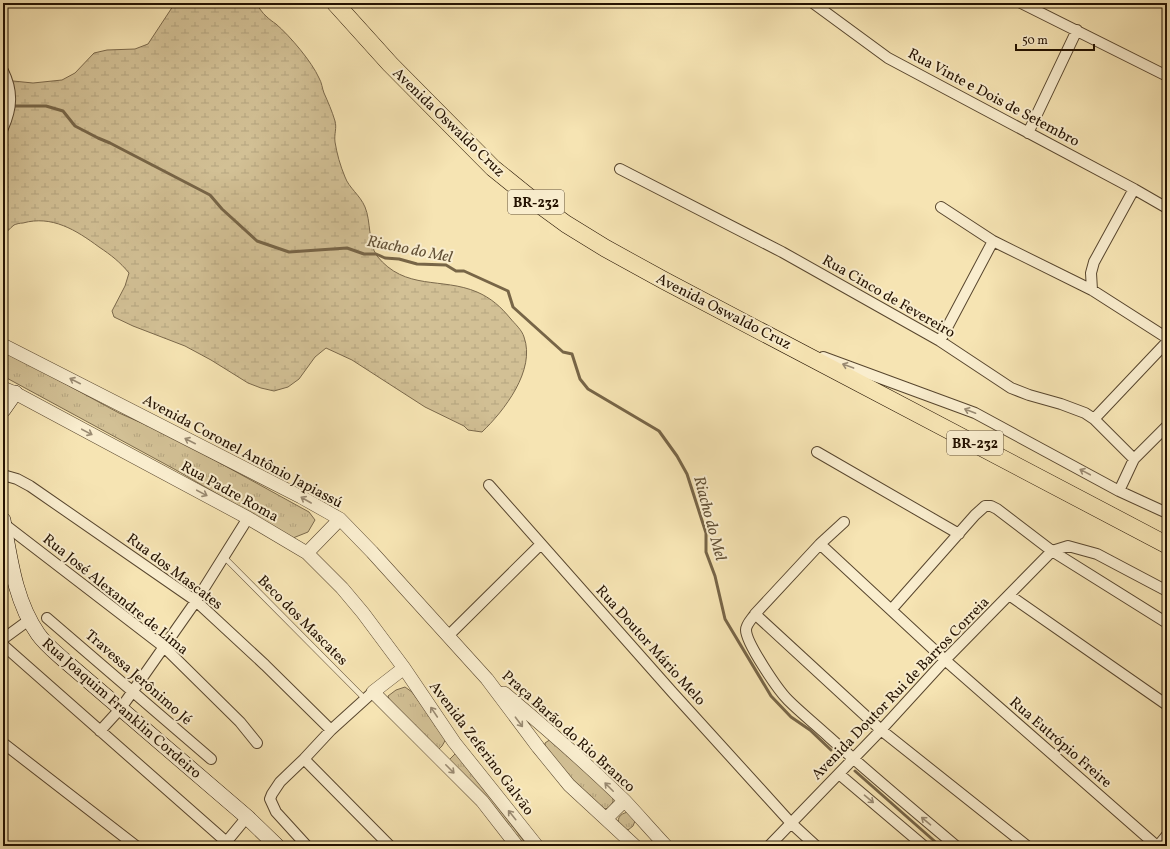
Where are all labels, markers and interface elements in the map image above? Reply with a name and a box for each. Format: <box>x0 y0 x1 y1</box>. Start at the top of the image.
scale bar <box>1016 26 1094 52</box>
text: 50 m <box>1022 33 1048 49</box>
street label: Rua Vinte e Dois de Setembro <box>904 44 1083 153</box>
street label: Avenida Oswaldo Cruz <box>387 64 509 182</box>
road number: BR-232 <box>508 190 564 214</box>
water label: Riacho do Mel <box>365 231 454 269</box>
street label: Rua Cinco de Fevereiro <box>818 251 959 344</box>
street label: Avenida Oswaldo Cruz <box>652 269 795 356</box>
one-way arrow <box>843 361 855 369</box>
one-way arrow <box>69 377 81 385</box>
street label: Avenida Coronel Antônio Japiassú <box>139 390 346 514</box>
one-way arrow <box>965 407 977 415</box>
one-way arrow <box>81 428 93 436</box>
road number: BR-232 <box>947 431 1003 455</box>
one-way arrow <box>185 436 197 444</box>
street label: Rua Padre Roma <box>177 457 282 528</box>
one-way arrow <box>1079 468 1091 476</box>
water label: Riacho do Mel <box>687 474 731 563</box>
one-way arrow <box>196 490 208 497</box>
one-way arrow <box>300 496 312 504</box>
street label: Rua dos Mascates <box>122 529 227 615</box>
street label: Rua José Alexandre de Lima <box>38 530 192 661</box>
street label: Beco dos Mascates <box>252 571 352 671</box>
street label: Rua Doutor Mário Melo <box>590 581 710 711</box>
street label: Avenida Doutor Rui de Barros Correia <box>807 593 995 785</box>
street label: Travessa Jerônimo Jé <box>80 626 196 731</box>
street label: Rua Joaquim Franklin Cordeiro <box>37 634 205 784</box>
street label: Praça Barão do Rio Branco <box>497 666 639 798</box>
street label: Avenida Zeferino Galvão <box>423 678 538 820</box>
street label: Rua Eutrópio Freire <box>1004 693 1116 794</box>
one-way arrow <box>430 707 438 718</box>
one-way arrow <box>515 716 523 727</box>
one-way arrow <box>445 764 455 774</box>
one-way arrow <box>604 782 614 791</box>
one-way arrow <box>863 795 874 804</box>
one-way arrow <box>508 810 517 821</box>
one-way arrow <box>921 816 931 825</box>

